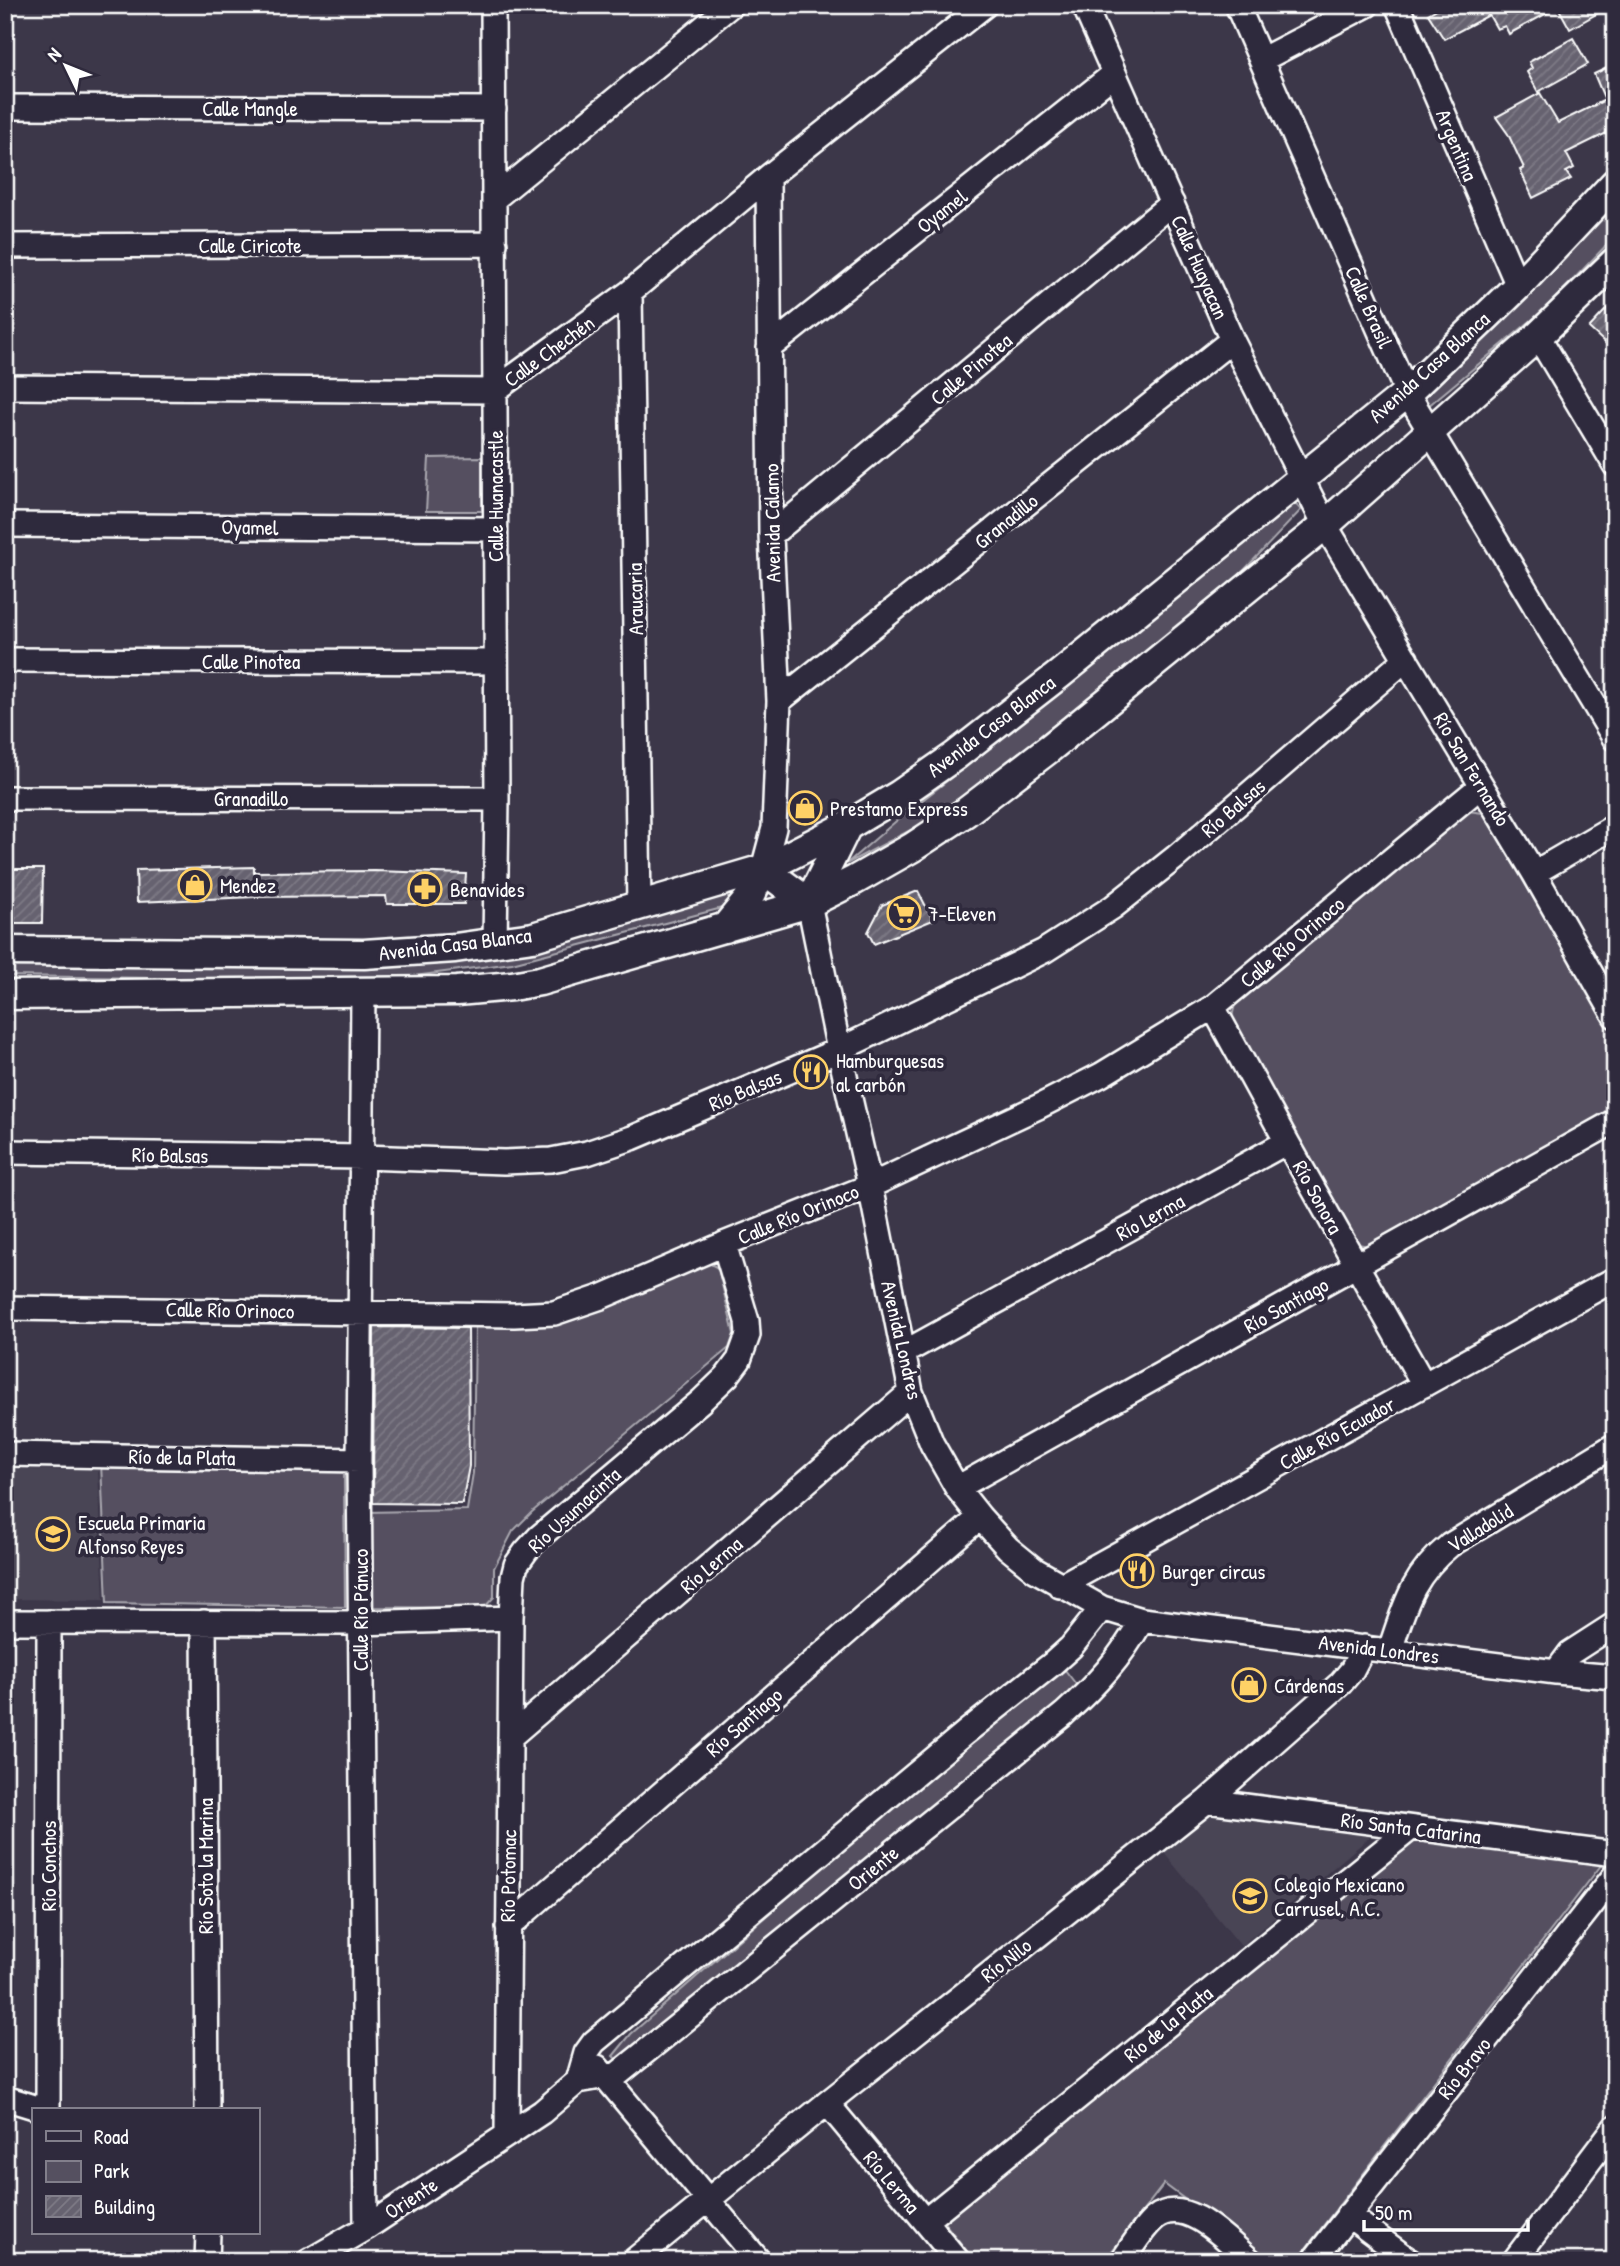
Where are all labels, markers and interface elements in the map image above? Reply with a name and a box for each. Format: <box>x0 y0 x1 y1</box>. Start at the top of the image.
north arrow <box>32 32 102 102</box>
text: N <box>41 42 67 67</box>
street label: Calle Mangle <box>202 94 298 123</box>
street label: Argentina <box>1429 105 1485 185</box>
street label: Oyamel <box>911 182 974 240</box>
street label: Calle Huayacan <box>1164 210 1236 324</box>
street label: Calle Ciricote <box>198 231 302 260</box>
street label: Calle Brasil <box>1338 261 1400 353</box>
street label: Avenida Casa Blanca <box>1362 305 1496 429</box>
street label: Calle Chechén <box>498 308 600 394</box>
street label: Calle Pinotea <box>924 326 1018 412</box>
street label: Calle Huanacastle <box>481 430 510 562</box>
street label: Avenida Cálamo <box>756 463 788 583</box>
street label: Granadillo <box>968 486 1044 556</box>
street label: Oyamel <box>221 512 279 542</box>
street label: Araucaria <box>620 563 650 635</box>
street label: Calle Pinotea <box>202 647 300 676</box>
street label: Avenida Casa Blanca <box>921 668 1061 784</box>
street label: Río San Fernando <box>1427 707 1517 831</box>
street label: Río Balsas <box>1195 772 1271 844</box>
street label: Granadillo <box>214 784 288 813</box>
shop icon: Prestamo Express <box>786 789 824 827</box>
place label: Prestamo Express <box>830 794 968 823</box>
shop icon: Mendez <box>176 866 214 904</box>
pharmacy icon: Benavides <box>406 870 444 908</box>
place label: Mendez <box>220 871 276 900</box>
place label: Benavides <box>450 875 524 904</box>
street label: Calle Río Orinoco <box>1233 890 1351 994</box>
supermarket icon: 7-Eleven <box>885 894 923 932</box>
place label: 7-Eleven <box>928 899 996 928</box>
street label: Avenida Casa Blanca <box>377 920 533 968</box>
place label: Hamburguesas al carbón <box>836 1046 944 1099</box>
restaurant icon: Hamburguesas al carbón <box>792 1053 830 1091</box>
street label: Río Balsas <box>704 1062 786 1118</box>
street label: Río Balsas <box>132 1140 208 1170</box>
street label: Río Sonora <box>1286 1155 1350 1239</box>
street label: Calle Río Orinoco <box>733 1176 863 1252</box>
street label: Río Lerma <box>1110 1186 1190 1248</box>
street label: Río Santiago <box>1238 1270 1334 1340</box>
street label: Avenida Londres <box>874 1278 930 1402</box>
street label: Calle Río Orinoco <box>165 1294 295 1326</box>
street label: Calle Río Ecuador <box>1274 1389 1400 1477</box>
street label: Río de la Plata <box>128 1442 236 1472</box>
street label: Río Usumacinta <box>521 1460 627 1560</box>
street label: Valladolid <box>1442 1497 1518 1559</box>
place label: Escuela Primaria Alfonso Reyes <box>78 1508 205 1561</box>
school or university icon: Escuela Primaria Alfonso Reyes <box>34 1515 72 1553</box>
street label: Río Lerma <box>673 1530 749 1600</box>
street label: Calle Río Pánuco <box>346 1549 375 1671</box>
restaurant icon: Burger circus <box>1118 1552 1156 1590</box>
place label: Burger circus <box>1162 1557 1265 1586</box>
street label: Avenida Londres <box>1317 1627 1441 1671</box>
shop icon: Cárdenas <box>1230 1666 1268 1704</box>
place label: Cárdenas <box>1274 1671 1344 1700</box>
street label: Río Santiago <box>699 1681 789 1763</box>
street label: Río Soto la Marina <box>191 1798 220 1934</box>
street label: Río Santa Catarina <box>1339 1805 1483 1851</box>
street label: Río Conchos <box>34 1821 63 1911</box>
street label: Río Potomac <box>493 1829 523 1922</box>
street label: Oriente <box>841 1839 905 1897</box>
place label: Colegio Mexicano Carrusel, A.C. <box>1274 1870 1405 1923</box>
school or university icon: Colegio Mexicano Carrusel, A.C. <box>1231 1877 1269 1915</box>
street label: Río Nilo <box>974 1931 1038 1989</box>
street label: Río de la Plata <box>1117 1979 1219 2069</box>
street label: Río Bravo <box>1431 2031 1497 2105</box>
legend <box>32 2108 259 2234</box>
text: Road <box>94 2122 128 2151</box>
street label: Río Lerma <box>857 2144 927 2220</box>
text: Park <box>94 2156 129 2185</box>
street label: Oriente <box>379 2170 443 2226</box>
scale bar <box>1364 2189 1529 2233</box>
text: Building <box>94 2192 155 2221</box>
text: 50 m <box>1375 2198 1412 2227</box>

